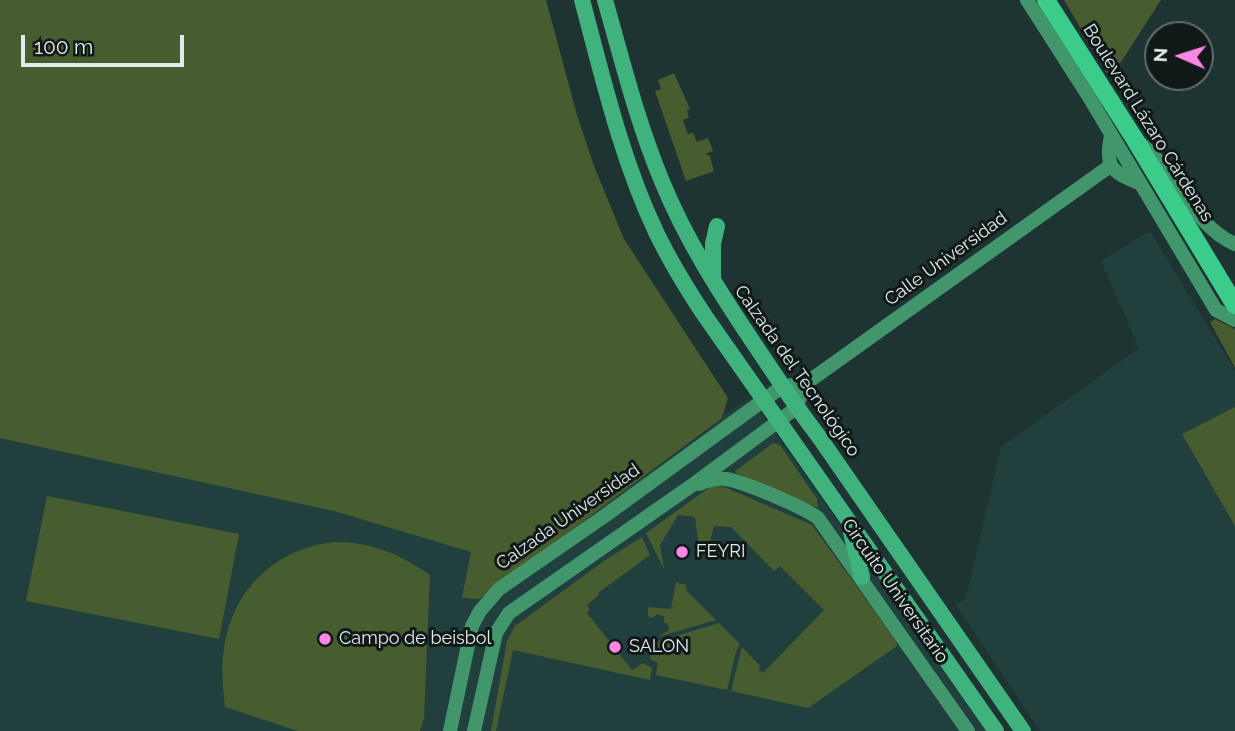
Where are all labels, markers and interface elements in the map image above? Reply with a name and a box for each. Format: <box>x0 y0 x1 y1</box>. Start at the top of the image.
street label: Boulevard Lázaro Cárdenas <box>1078 20 1218 226</box>
scale bar <box>24 21 187 65</box>
north arrow <box>1144 21 1214 91</box>
text: 100 m <box>34 34 93 59</box>
text: N <box>1149 47 1171 63</box>
street label: Calle Universidad <box>881 207 1011 311</box>
street label: Calzada del Tecnológico <box>730 281 864 461</box>
street label: Calzada Universidad <box>492 459 644 575</box>
street label: Circuito Universitario <box>837 515 953 667</box>
place label: FEYRI <box>696 541 745 563</box>
marker: FEYRI <box>674 544 690 560</box>
place label: Campo de beisbol <box>339 628 491 650</box>
marker: Campo de beisbol <box>317 631 333 647</box>
place label: SALON <box>629 636 689 658</box>
marker: SALON <box>607 639 623 655</box>

